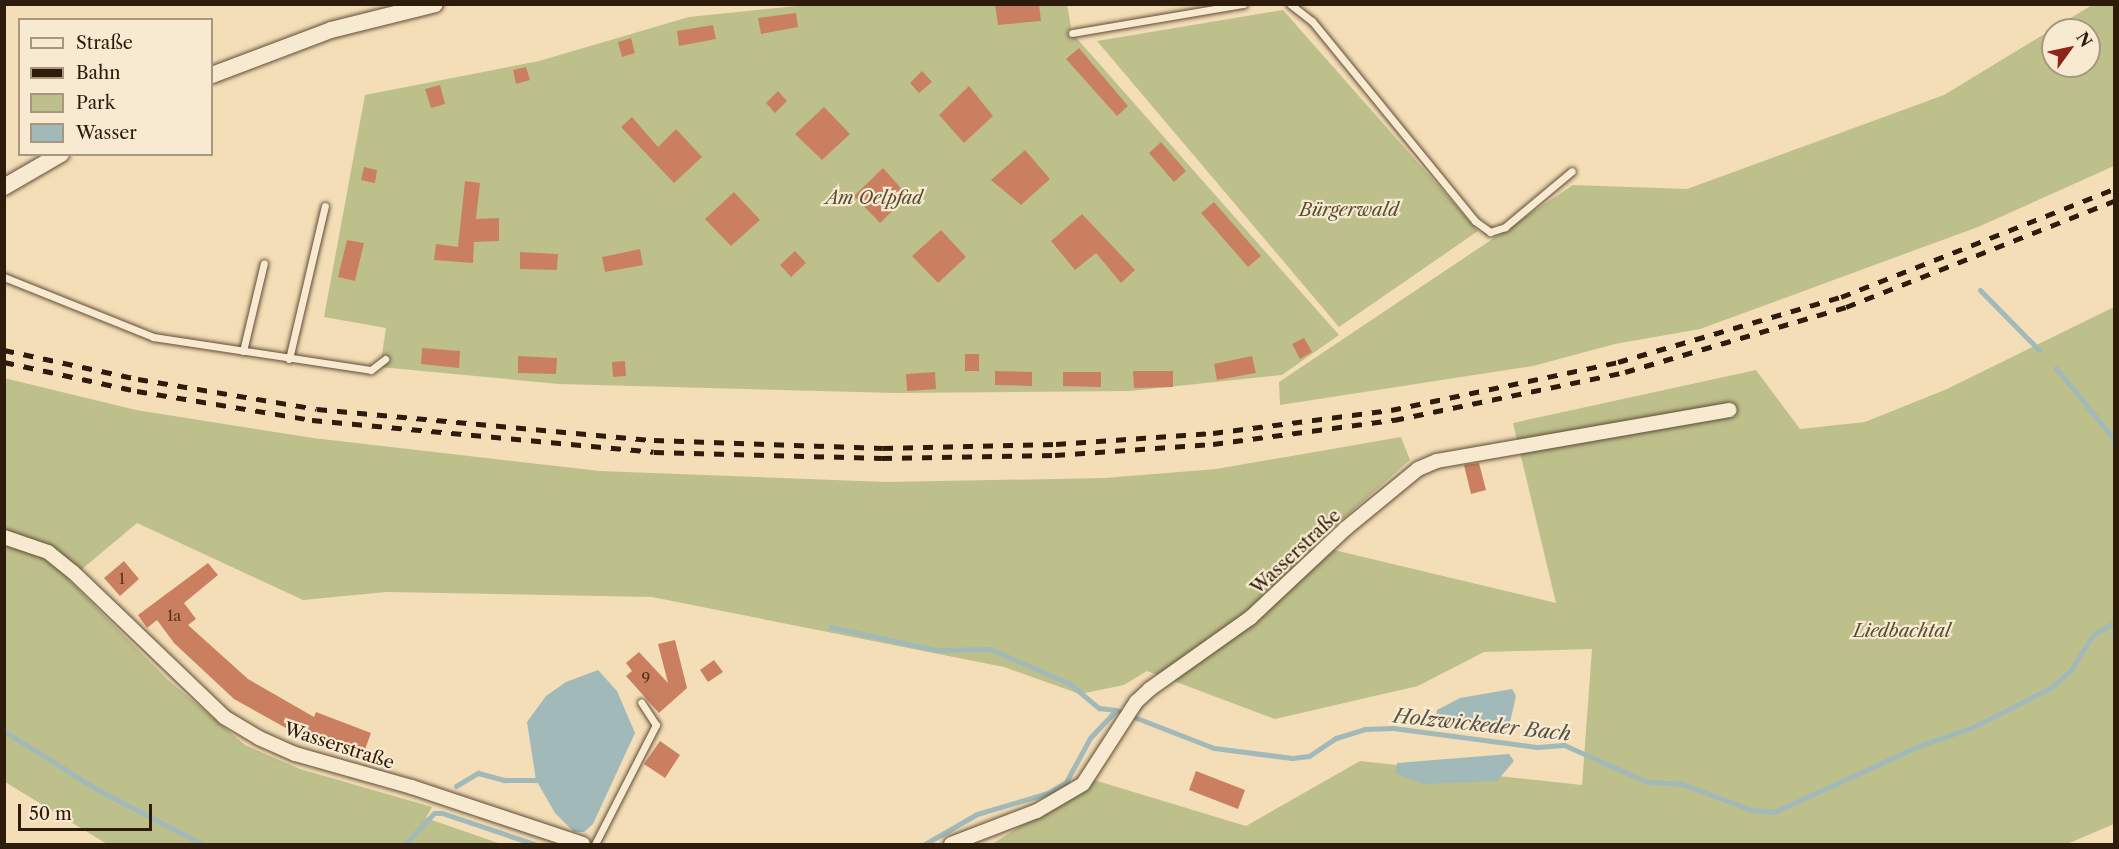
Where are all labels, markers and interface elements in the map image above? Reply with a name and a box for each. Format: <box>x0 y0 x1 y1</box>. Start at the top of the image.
legend <box>18 18 213 156</box>
north arrow <box>2041 18 2101 78</box>
text: N <box>2072 28 2097 51</box>
text: Straße <box>76 32 133 54</box>
text: Bahn <box>76 62 121 84</box>
text: Park <box>76 92 115 114</box>
text: Wasser <box>76 122 137 144</box>
park label: Am Oelpfad <box>825 187 923 209</box>
park label: Bürgerwald <box>1299 199 1399 221</box>
street label: Wasserstraße <box>1247 505 1345 599</box>
house number: 1 <box>119 570 125 588</box>
house number: 1a <box>167 607 181 625</box>
park label: Liedbachtal <box>1853 620 1951 642</box>
house number: 9 <box>642 669 650 687</box>
water label: Holzwickeder Bach <box>1392 704 1572 746</box>
street label: Wasserstraße <box>281 718 397 774</box>
scale bar <box>21 792 154 830</box>
text: 50 m <box>29 803 72 825</box>

